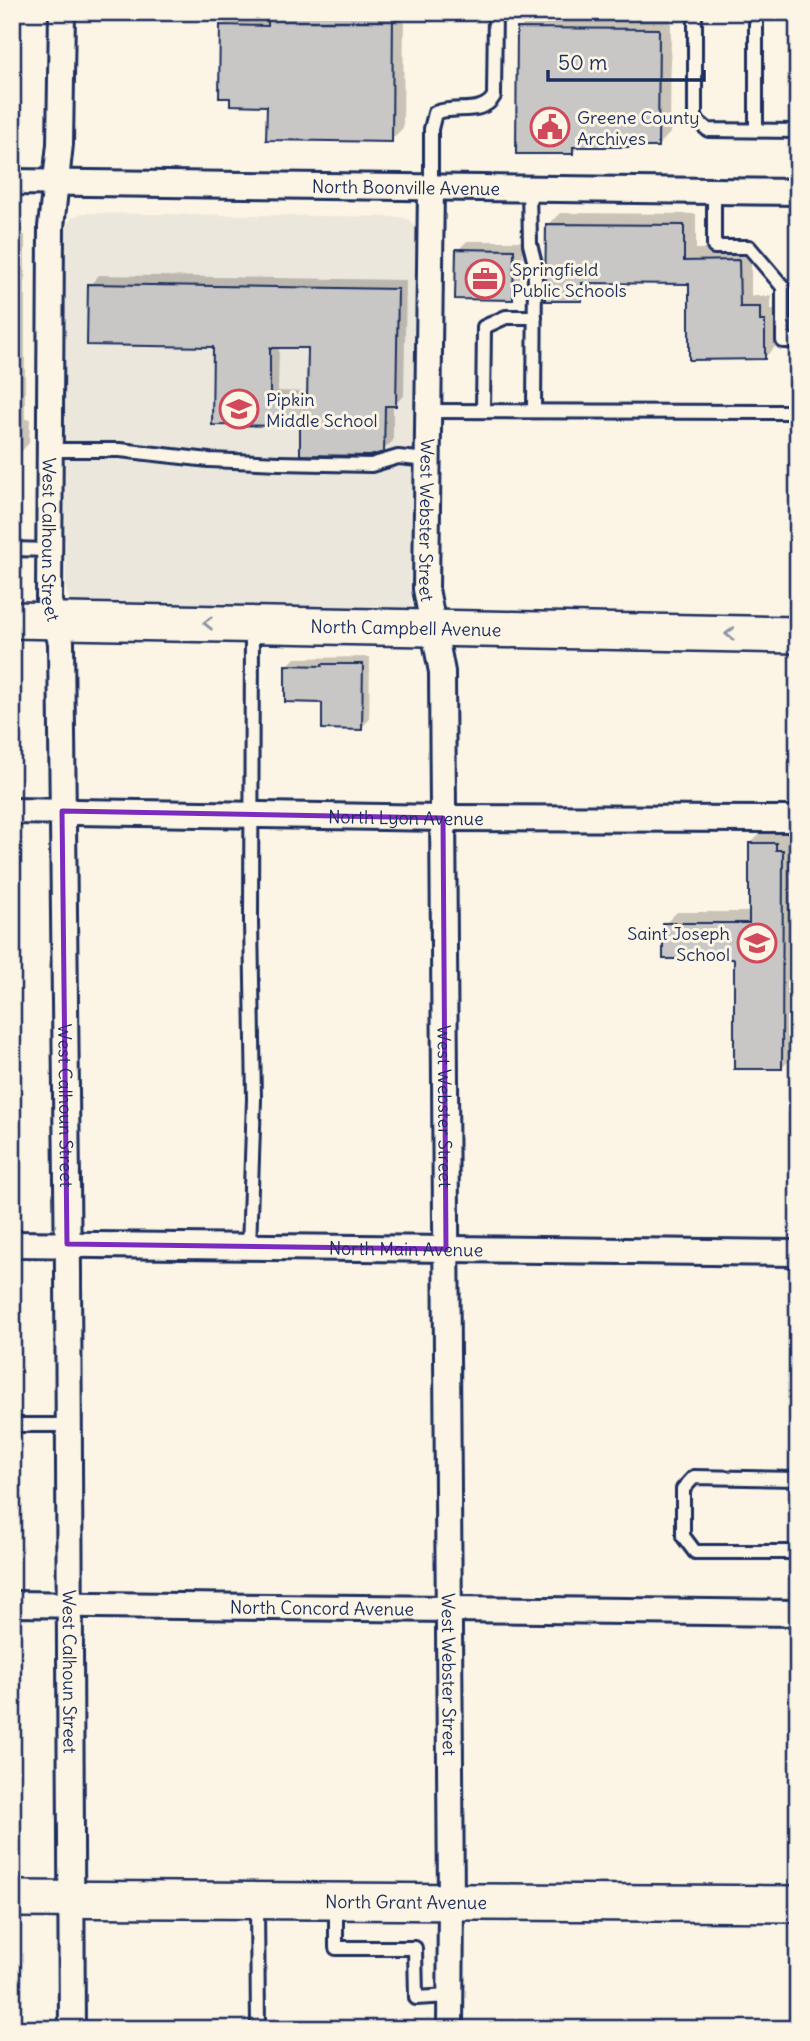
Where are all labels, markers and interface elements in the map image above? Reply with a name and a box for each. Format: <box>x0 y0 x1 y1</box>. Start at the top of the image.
scale bar <box>548 38 703 82</box>
text: 50 m <box>558 49 607 76</box>
public building icon: Greene County Archives <box>529 106 571 148</box>
place label: Greene County Archives <box>577 106 699 150</box>
street label: North Boonville Avenue <box>312 174 500 200</box>
office icon: Springfield Public Schools <box>464 258 506 300</box>
place label: Springfield Public Schools <box>512 258 627 302</box>
school or university icon: Pipkin Middle School <box>218 388 260 430</box>
place label: Pipkin Middle School <box>266 388 378 432</box>
street label: West Webster Street <box>414 438 440 603</box>
street label: West Calhoun Street <box>37 458 66 624</box>
street label: North Campbell Avenue <box>310 614 502 641</box>
one-way arrow <box>202 615 213 631</box>
one-way arrow <box>724 626 735 641</box>
street label: North Lyon Avenue <box>328 805 484 830</box>
place label: Saint Joseph School <box>627 922 730 966</box>
school or university icon: Saint Joseph School <box>736 922 778 964</box>
street label: West Calhoun Street <box>54 1024 79 1188</box>
street label: West Webster Street <box>433 1025 457 1188</box>
street label: North Main Avenue <box>329 1236 483 1261</box>
street label: West Calhoun Street <box>58 1590 82 1754</box>
street label: West Webster Street <box>437 1593 461 1756</box>
street label: North Concord Avenue <box>230 1595 414 1620</box>
street label: North Grant Avenue <box>325 1889 487 1914</box>

